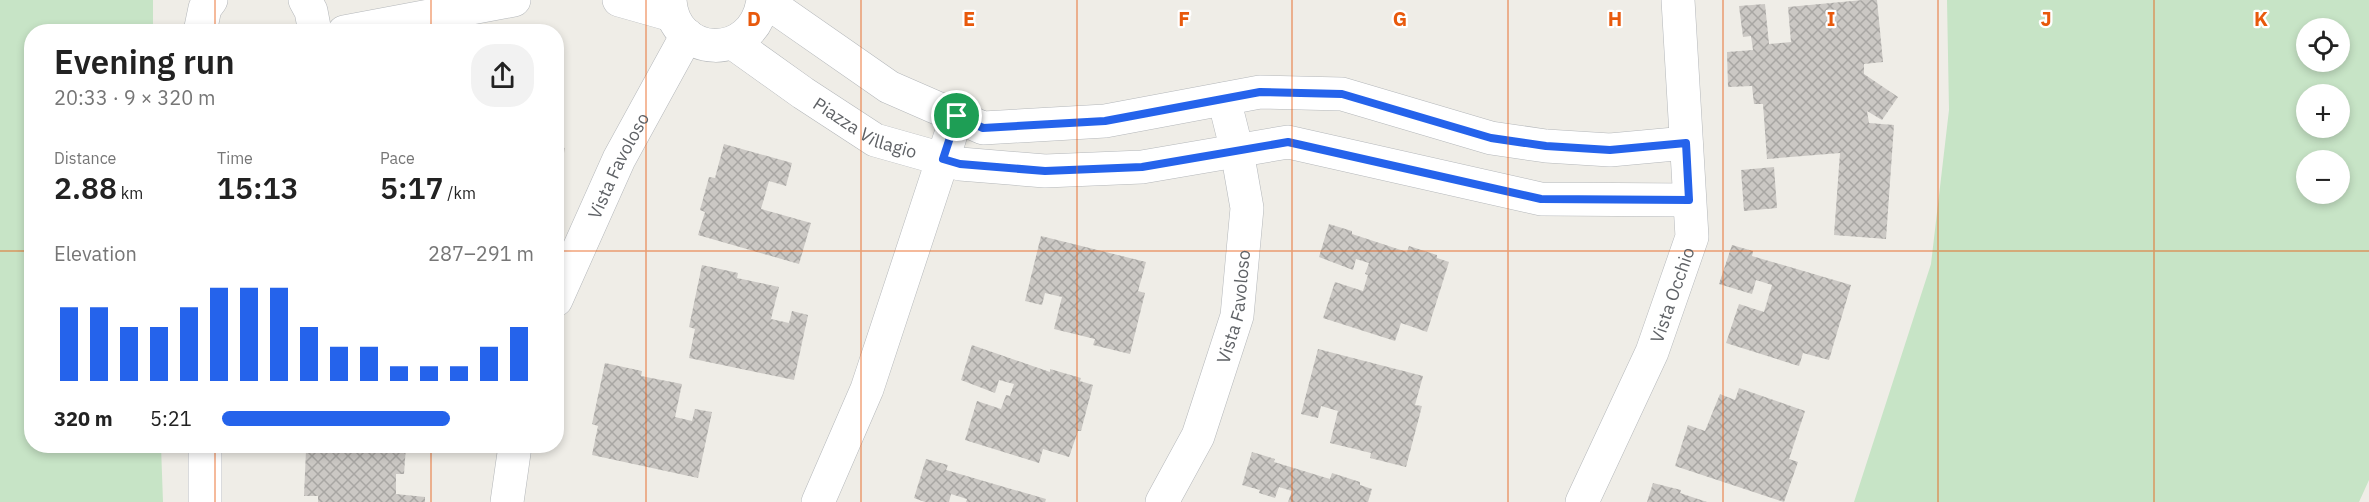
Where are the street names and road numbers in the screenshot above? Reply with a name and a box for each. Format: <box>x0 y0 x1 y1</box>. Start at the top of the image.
street label: Piazza Villagio <box>809 91 920 163</box>
street label: Vista Favoloso <box>582 108 654 222</box>
street label: Vista Occhio <box>1645 244 1699 346</box>
street label: Vista Favoloso <box>1211 249 1255 366</box>

